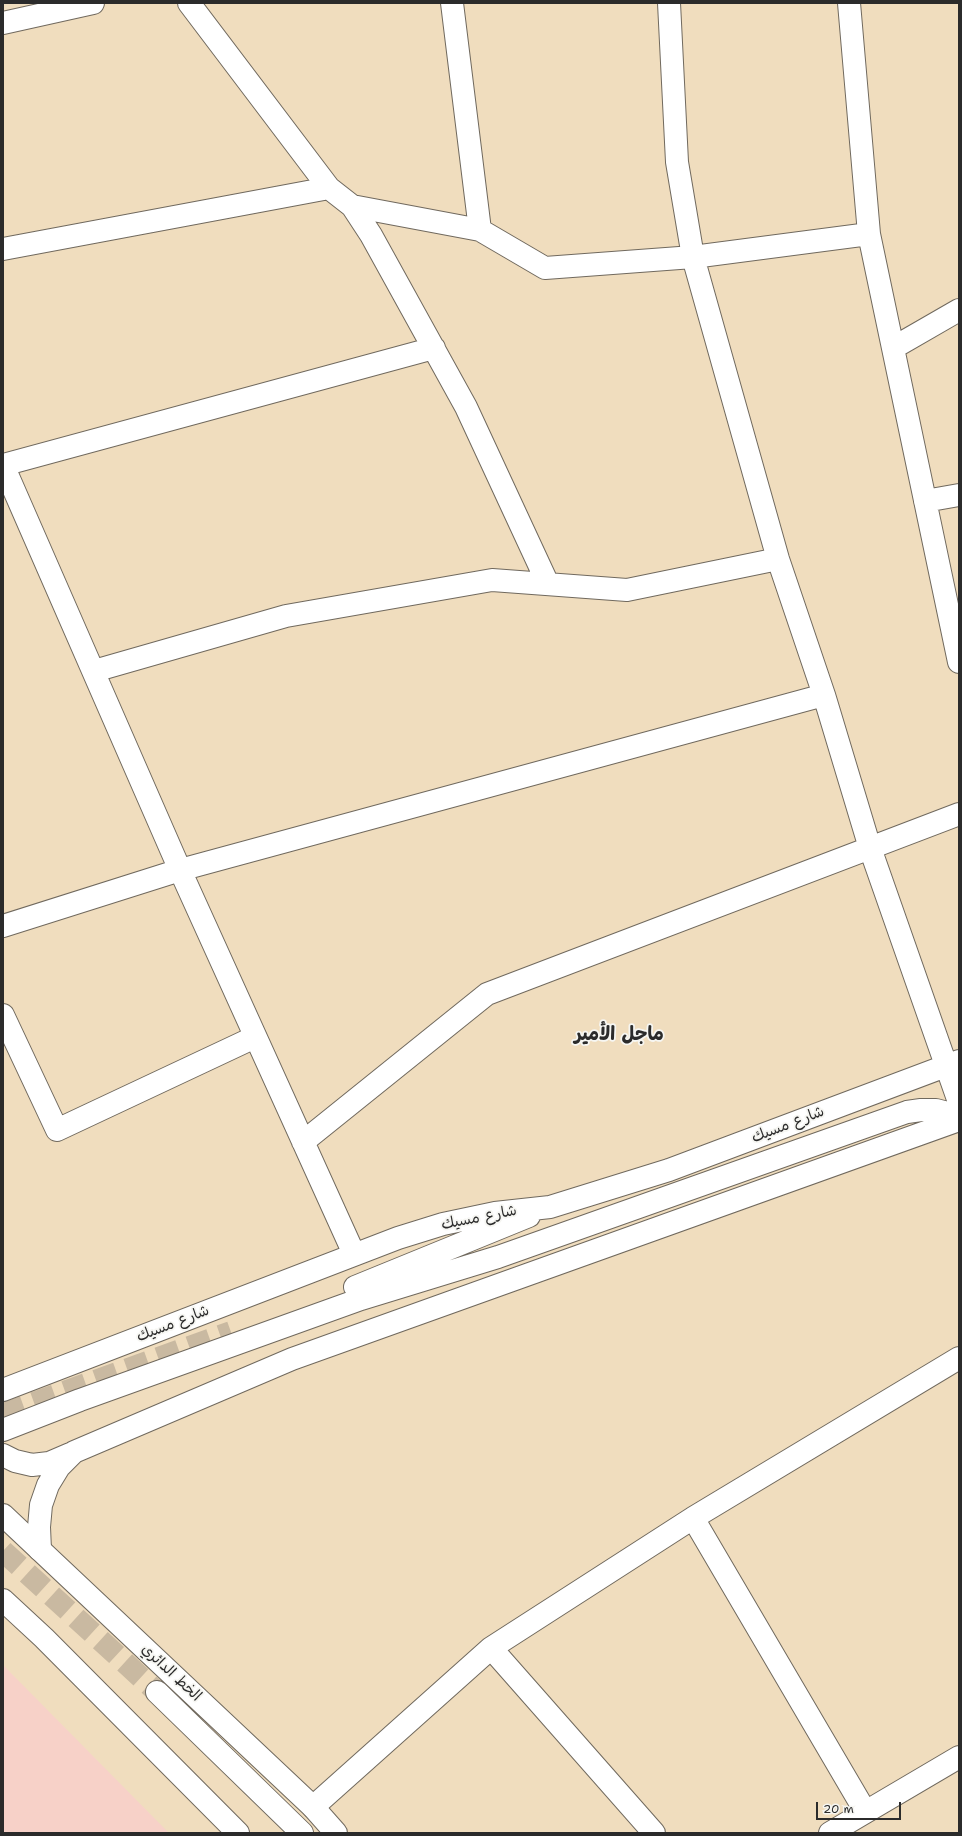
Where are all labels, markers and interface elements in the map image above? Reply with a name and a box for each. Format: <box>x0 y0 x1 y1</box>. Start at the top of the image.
district label: ماجل الأمير <box>574 1024 664 1046</box>
street label: شارع مسيك <box>749 1103 827 1147</box>
street label: شارع مسيك <box>440 1202 518 1234</box>
street label: شارع مسيك <box>134 1302 212 1346</box>
street label: الخط الدائري <box>137 1641 205 1705</box>
scale bar <box>818 1794 903 1820</box>
text: 20 m <box>823 1801 854 1817</box>

